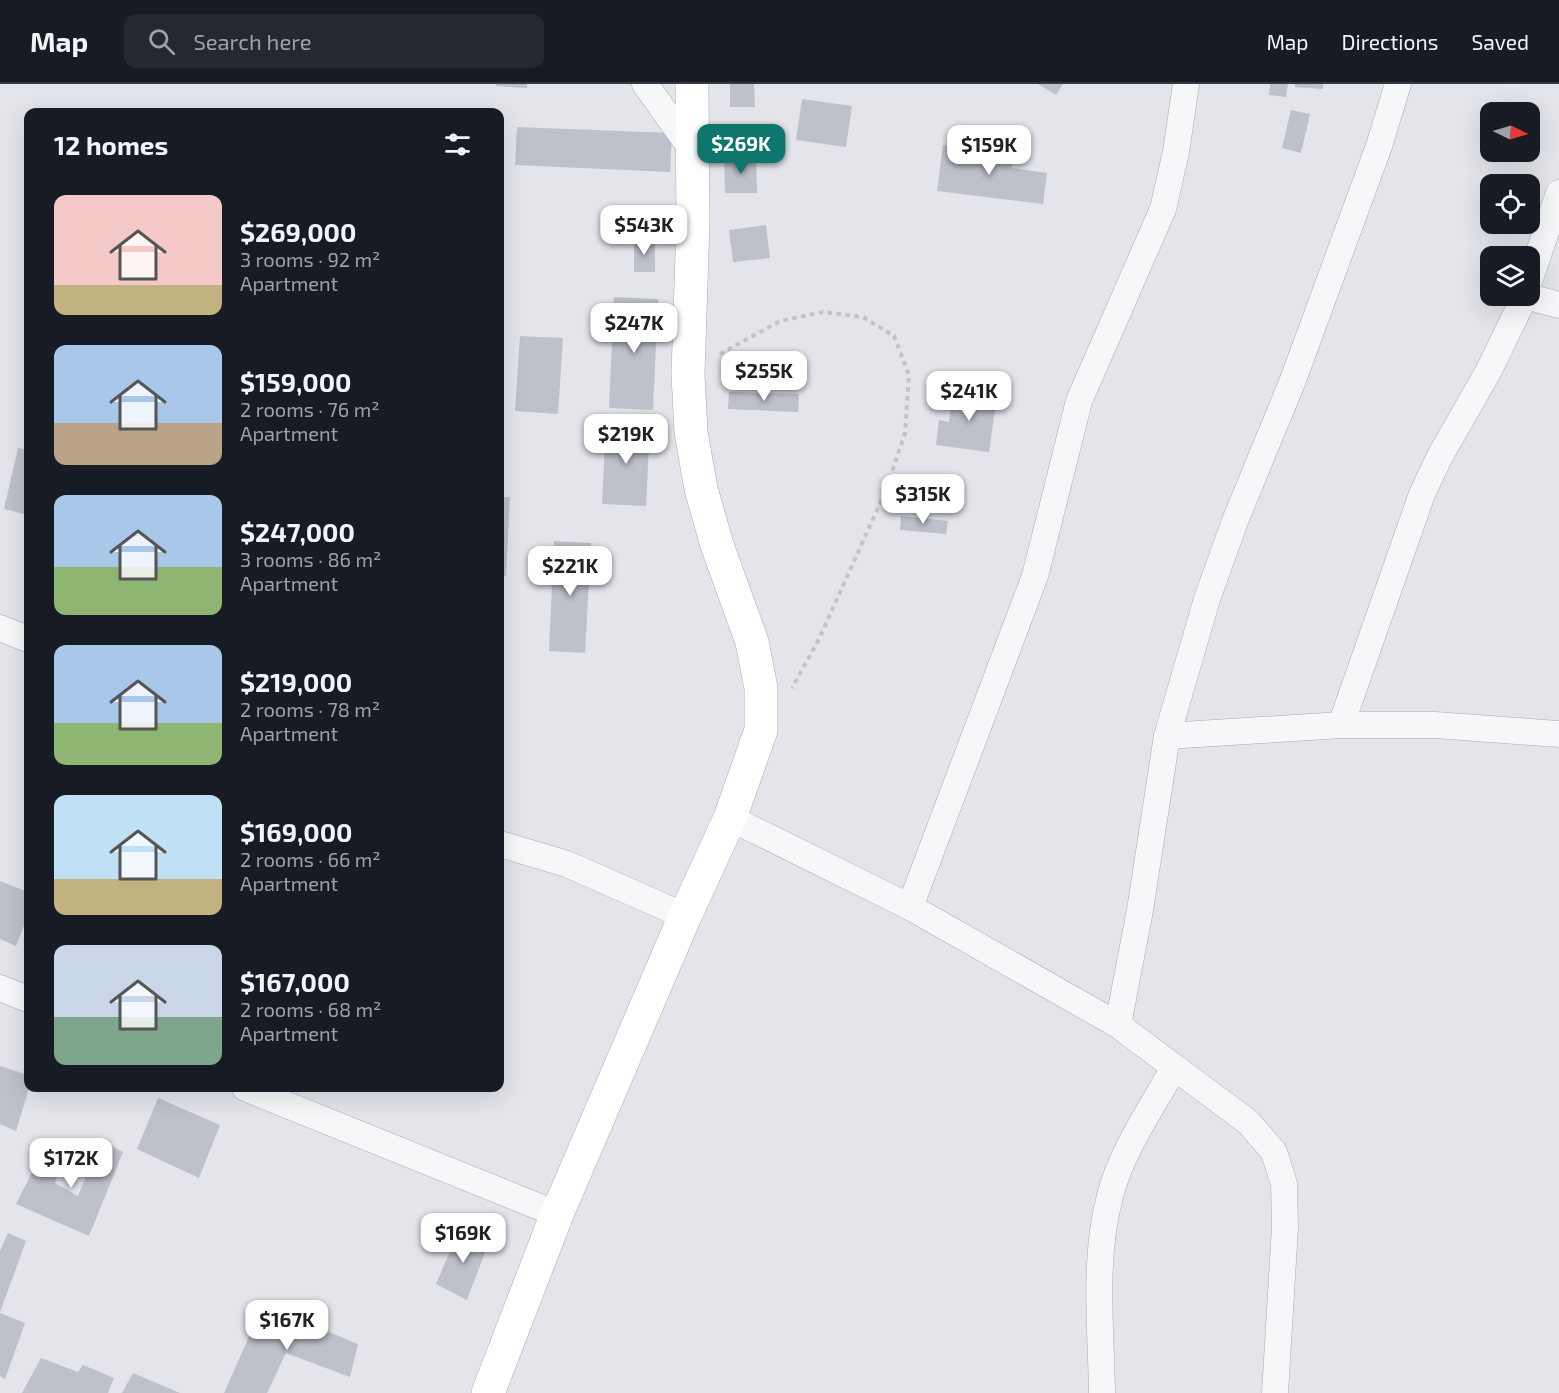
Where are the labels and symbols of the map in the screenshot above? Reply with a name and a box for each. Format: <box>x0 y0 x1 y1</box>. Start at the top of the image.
north arrow <box>1480 102 1540 162</box>
pin: $269K <box>699 124 783 175</box>
pin: $159K <box>947 125 1031 176</box>
pin: $543K <box>602 205 686 256</box>
pin: $247K <box>592 303 676 354</box>
pin: $255K <box>722 351 806 402</box>
pin: $241K <box>927 371 1011 422</box>
pin: $219K <box>584 414 668 465</box>
pin: $315K <box>881 474 965 525</box>
pin: $221K <box>528 546 612 597</box>
pin: $172K <box>29 1138 113 1189</box>
pin: $169K <box>421 1213 505 1264</box>
pin: $167K <box>245 1300 329 1351</box>

